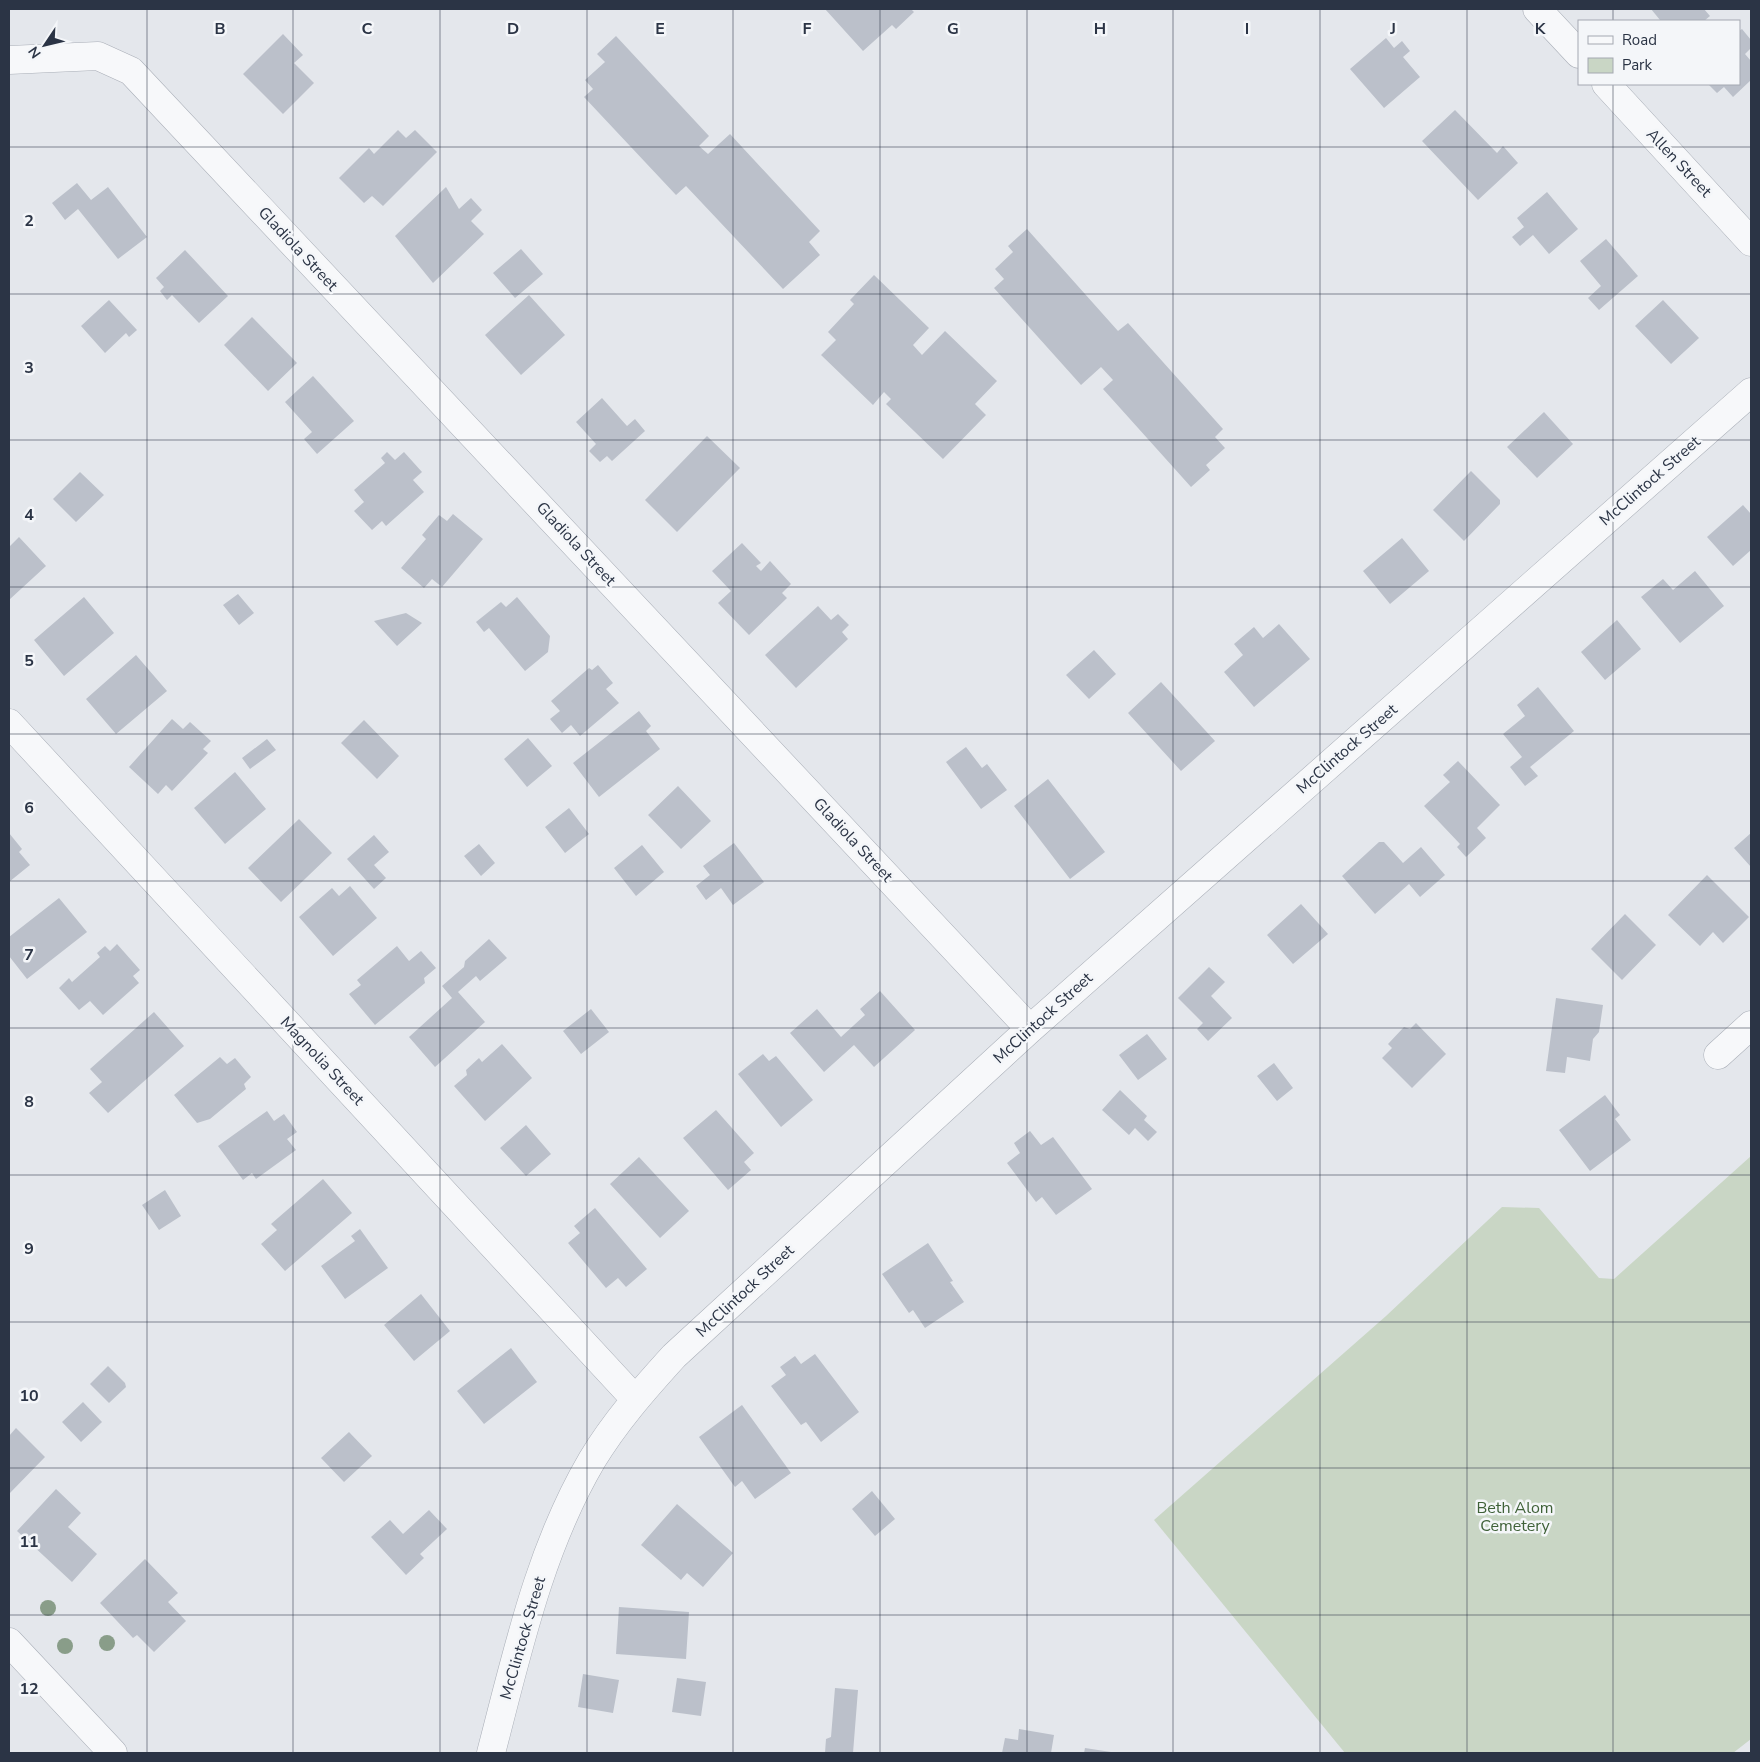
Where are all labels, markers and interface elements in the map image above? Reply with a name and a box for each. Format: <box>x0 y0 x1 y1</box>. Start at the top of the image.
text: B <box>214 18 226 40</box>
text: C <box>362 18 373 40</box>
text: D <box>507 18 519 40</box>
text: E <box>655 18 665 40</box>
text: F <box>803 18 812 40</box>
text: G <box>947 18 959 40</box>
text: H <box>1094 18 1106 40</box>
text: I <box>1245 18 1249 40</box>
text: J <box>1389 18 1396 40</box>
text: K <box>1535 18 1547 40</box>
north arrow <box>20 20 70 70</box>
legend <box>1578 20 1740 85</box>
text: Road <box>1622 30 1657 50</box>
text: N <box>24 42 46 62</box>
text: Park <box>1622 55 1652 75</box>
street label: Allen Street <box>1641 124 1717 202</box>
street label: Gladiola Street <box>253 202 343 296</box>
text: 2 <box>24 210 34 232</box>
text: 3 <box>24 357 34 379</box>
street label: McClintock Street <box>1595 431 1705 531</box>
street label: Gladiola Street <box>531 497 621 591</box>
text: 4 <box>24 504 34 526</box>
text: 5 <box>24 650 34 672</box>
street label: McClintock Street <box>1292 699 1402 799</box>
street label: Gladiola Street <box>808 793 898 887</box>
text: 6 <box>24 797 34 819</box>
text: 7 <box>24 944 34 966</box>
street label: McClintock Street <box>988 967 1098 1069</box>
street label: Magnolia Street <box>275 1012 369 1111</box>
text: 8 <box>24 1091 34 1113</box>
text: 9 <box>24 1238 34 1260</box>
street label: McClintock Street <box>691 1239 799 1342</box>
text: 10 <box>19 1385 39 1407</box>
park label: Beth Alom Cemetery <box>1476 1497 1554 1537</box>
text: 11 <box>19 1531 39 1553</box>
street label: McClintock Street <box>495 1574 551 1702</box>
text: 12 <box>19 1678 39 1700</box>

